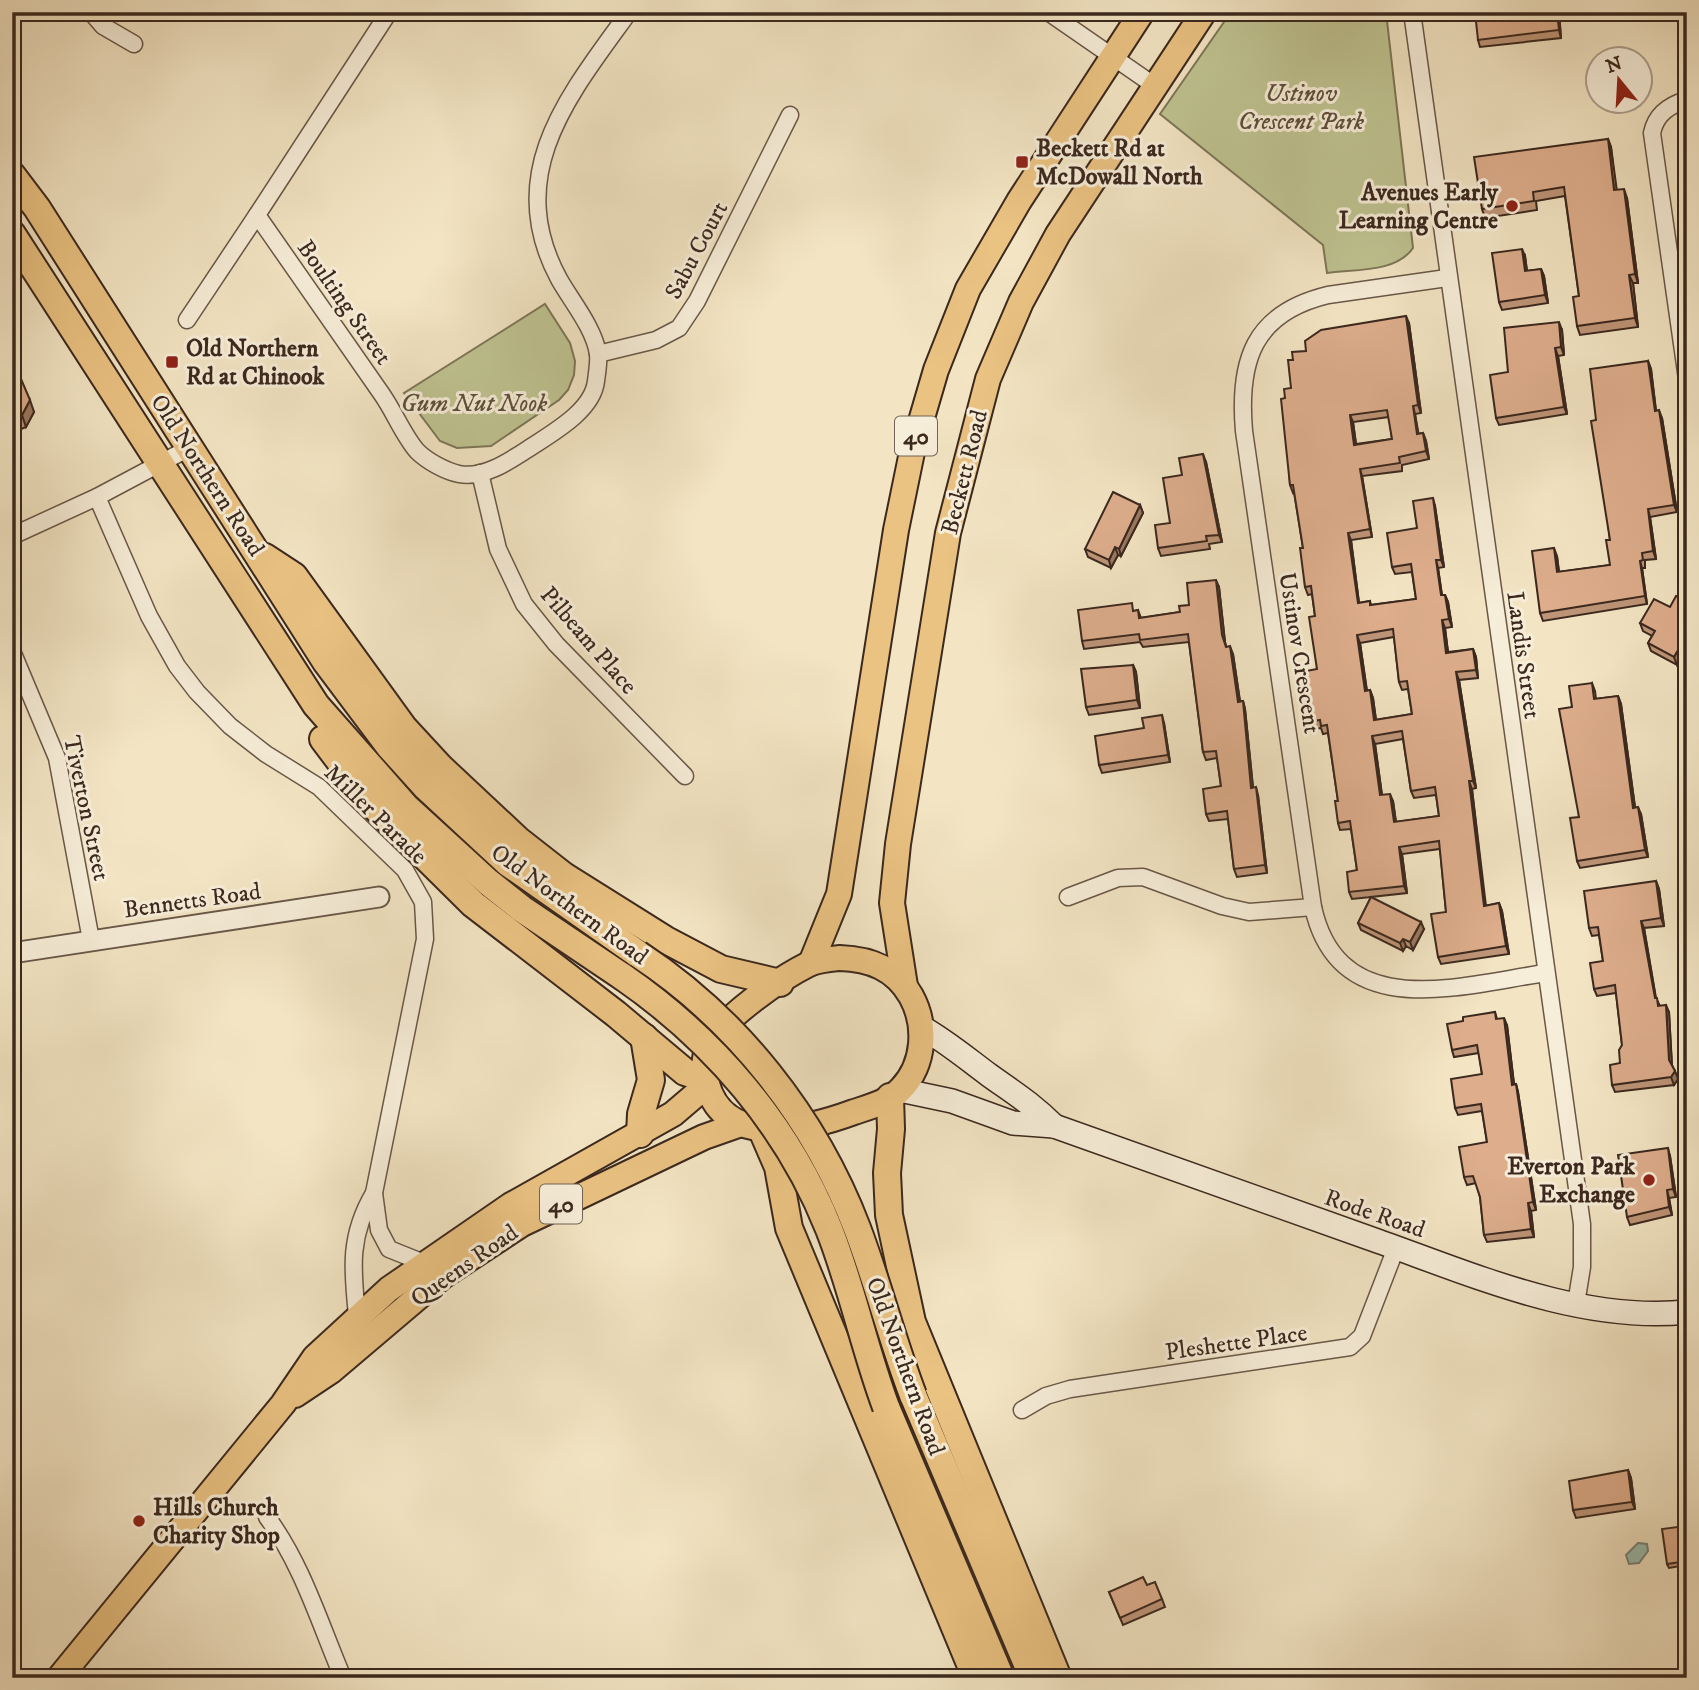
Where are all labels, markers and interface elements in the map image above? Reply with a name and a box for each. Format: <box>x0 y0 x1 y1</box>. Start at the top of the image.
north arrow <box>1584 46 1654 116</box>
text: N <box>1603 52 1626 79</box>
park label: Ustinov Crescent Park <box>1238 79 1364 137</box>
place label: Beckett Rd at McDowall North <box>1036 134 1203 192</box>
marker: Beckett Rd at McDowall North <box>1014 154 1030 170</box>
place label: Avenues Early Learning Centre <box>1339 178 1499 236</box>
street label: Sabu Court <box>659 196 735 305</box>
marker: Avenues Early Learning Centre <box>1504 198 1520 214</box>
street label: Boulting Street <box>290 234 398 371</box>
place label: Old Northern Rd at Chinook <box>186 334 326 392</box>
marker: Old Northern Rd at Chinook <box>164 354 180 370</box>
street label: Old Northern Road <box>144 389 271 562</box>
park label: Gum Nut Nook <box>401 389 547 419</box>
street label: Beckett Road <box>935 407 995 538</box>
road number: 40 <box>895 416 937 456</box>
street label: Ustinov Crescent <box>1271 570 1327 736</box>
street label: Pilbeam Place <box>533 580 643 701</box>
street label: Landis Street <box>1499 590 1547 721</box>
street label: Tiverton Street <box>56 733 116 884</box>
street label: Miller Parade <box>318 758 433 871</box>
street label: Old Northern Road <box>485 838 654 972</box>
street label: Bennetts Road <box>122 877 263 925</box>
place label: Everton Park Exchange <box>1507 1152 1636 1210</box>
marker: Everton Park Exchange <box>1641 1172 1657 1188</box>
street label: Rode Road <box>1320 1183 1429 1245</box>
road number: 40 <box>540 1184 582 1224</box>
street label: Queens Road <box>405 1218 524 1314</box>
street label: Old Northern Road <box>859 1273 951 1459</box>
street label: Pleshette Place <box>1163 1318 1309 1368</box>
place label: Hills Church Charity Shop <box>153 1493 280 1551</box>
marker: Hills Church Charity Shop <box>131 1513 147 1529</box>

